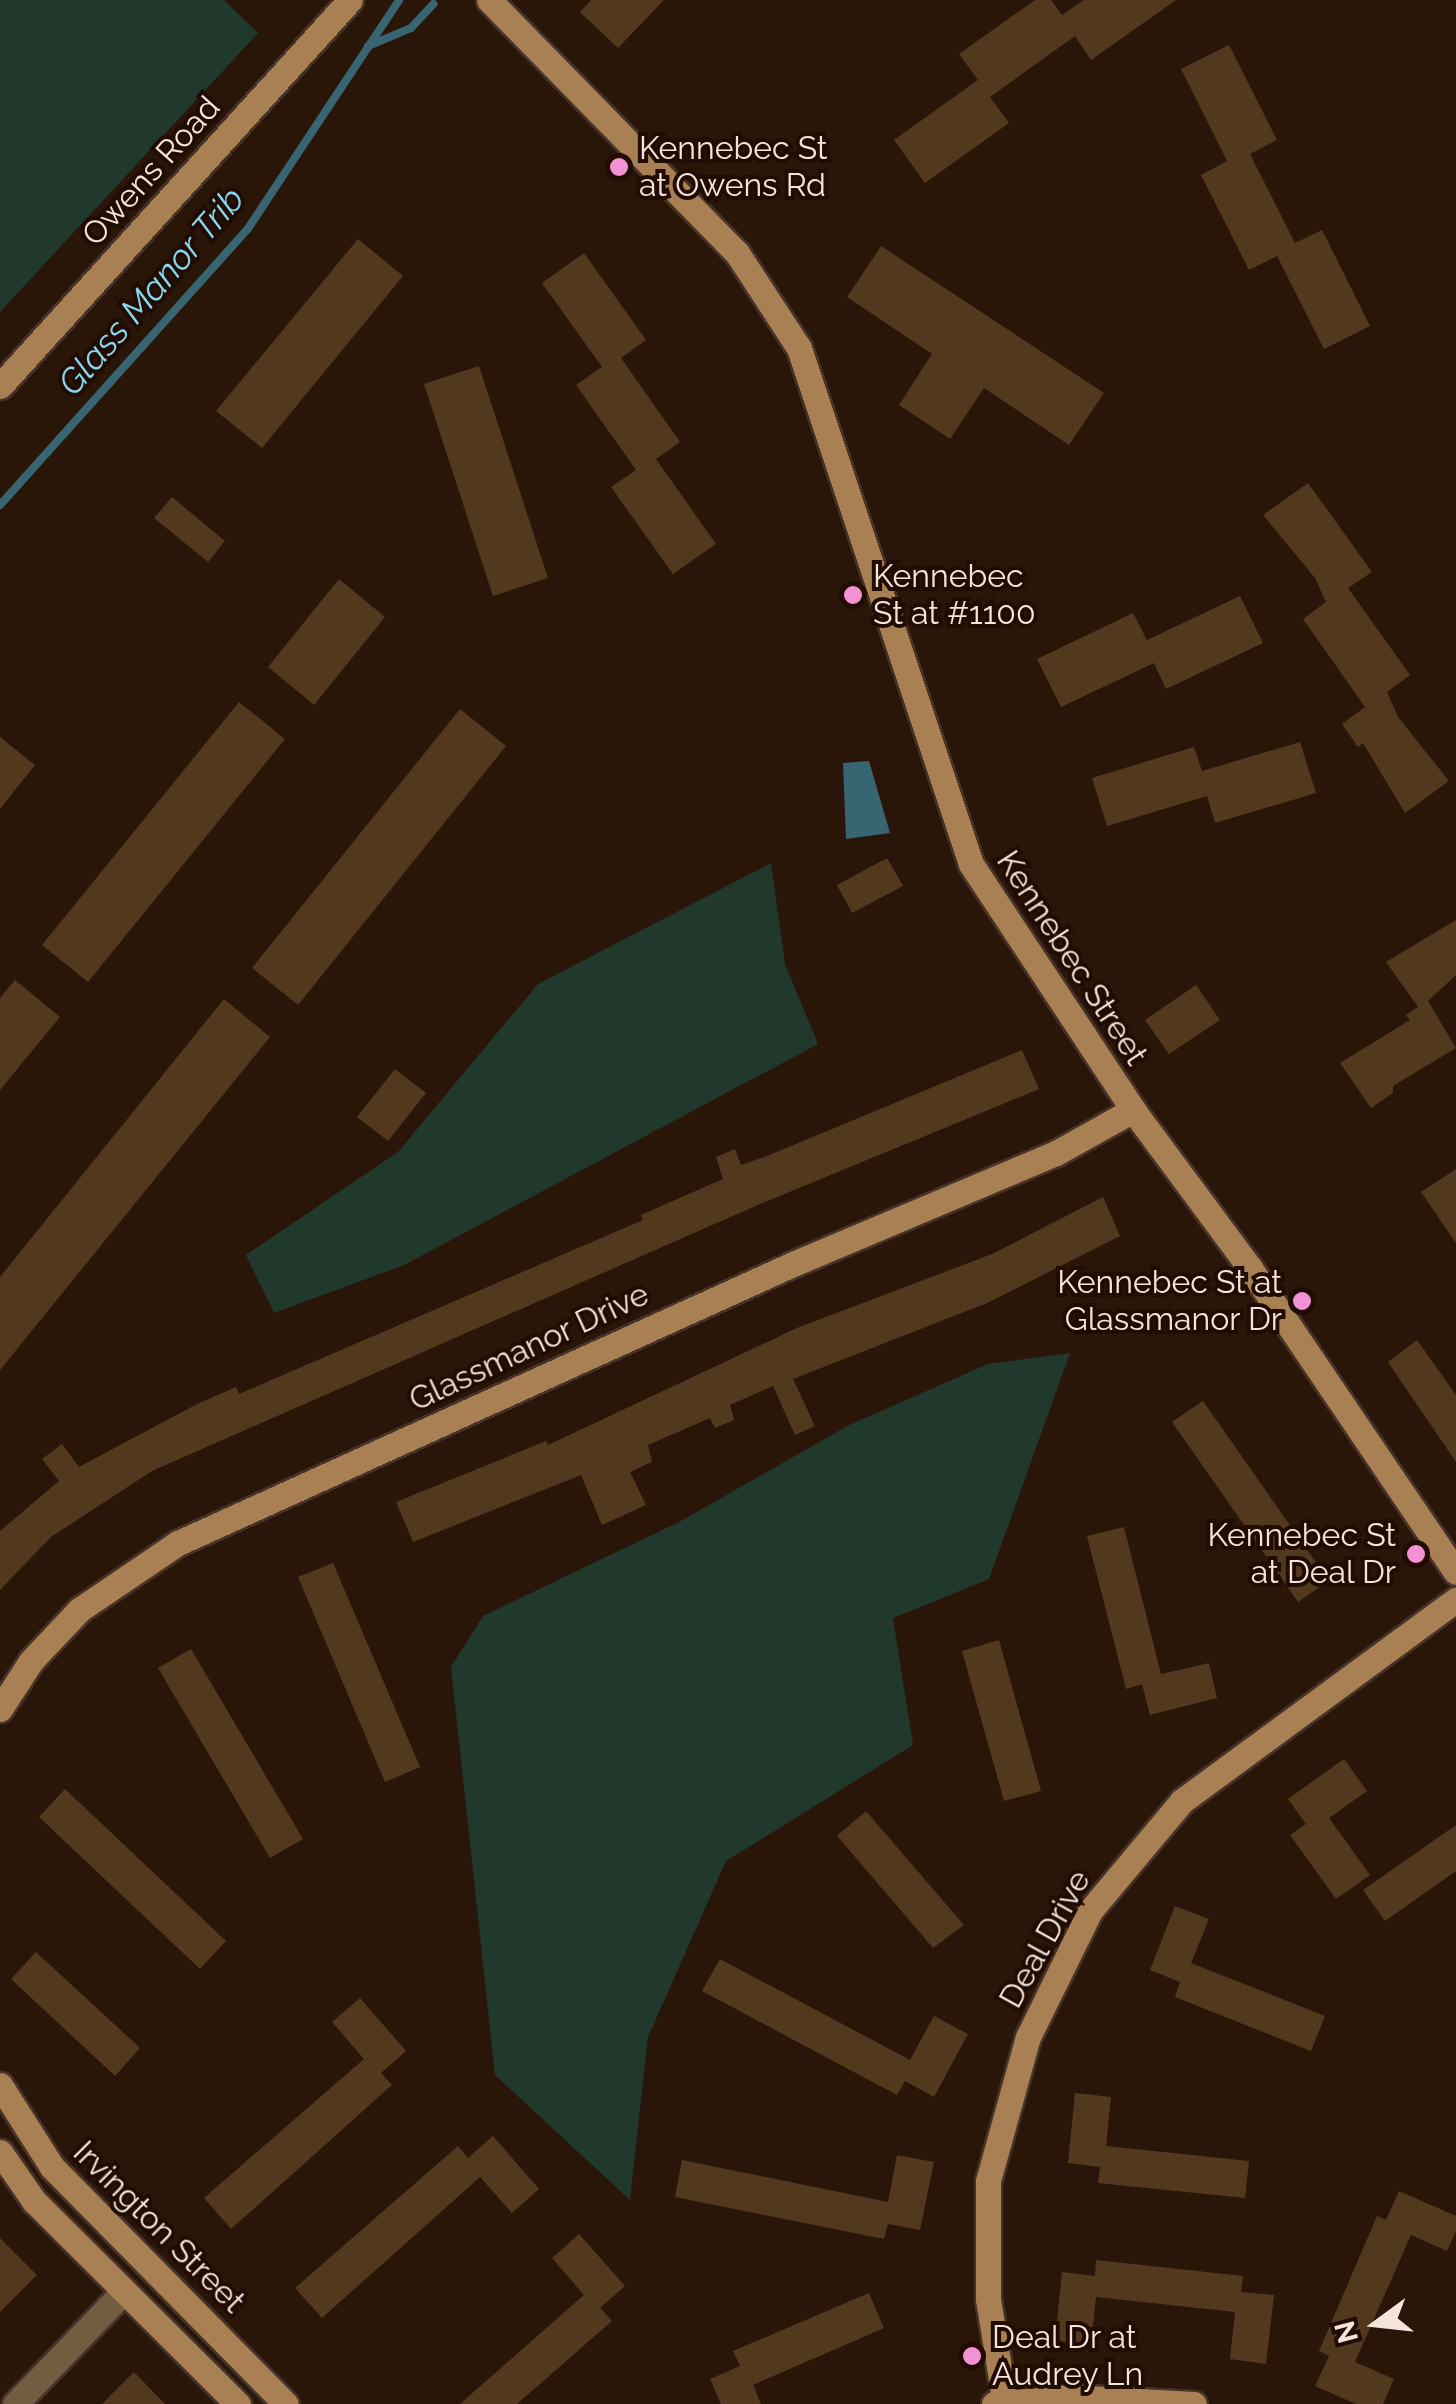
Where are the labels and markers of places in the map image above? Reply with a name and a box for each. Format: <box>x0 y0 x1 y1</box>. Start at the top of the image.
place label: Kennebec St at Owens Rd <box>639 130 828 205</box>
marker: Kennebec St at Owens Rd <box>608 156 630 178</box>
place label: Kennebec St at #1100 <box>873 558 1036 633</box>
marker: Kennebec St at #1100 <box>842 584 864 606</box>
place label: Kennebec St at Glassmanor Dr <box>1057 1264 1282 1339</box>
marker: Kennebec St at Glassmanor Dr <box>1291 1290 1313 1312</box>
place label: Kennebec St at Deal Dr <box>1207 1517 1396 1592</box>
marker: Kennebec St at Deal Dr <box>1405 1543 1427 1565</box>
place label: Deal Dr at Audrey Ln <box>992 2319 1144 2394</box>
marker: Deal Dr at Audrey Ln <box>961 2345 983 2367</box>

